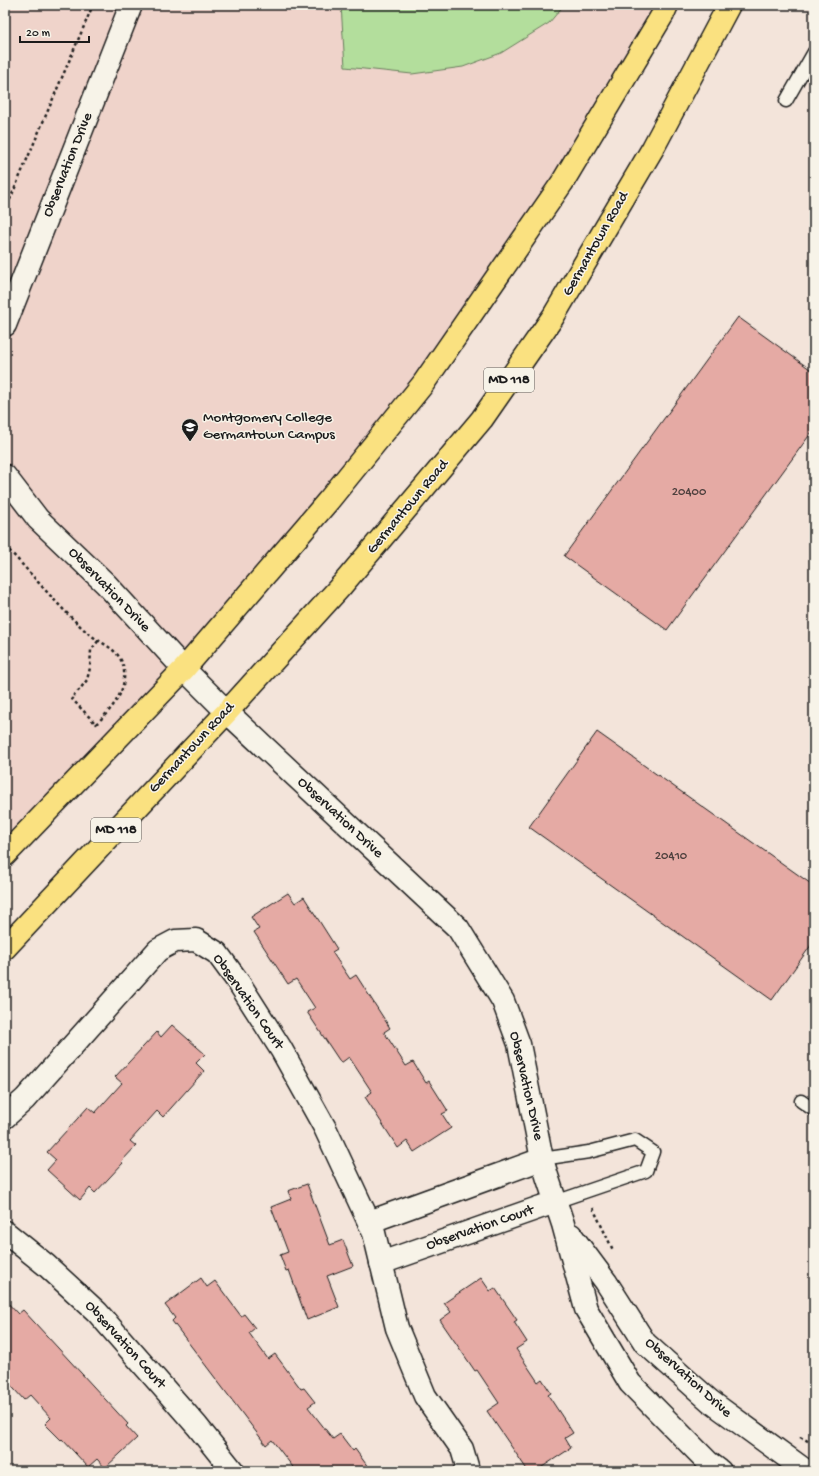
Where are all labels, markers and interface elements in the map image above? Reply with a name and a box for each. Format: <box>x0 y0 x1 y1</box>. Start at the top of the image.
scale bar <box>20 18 89 44</box>
text: 20 m <box>26 27 51 41</box>
street label: Observation Drive <box>39 110 97 220</box>
street label: Germantown Road <box>559 188 634 299</box>
road number: MD 118 <box>484 368 534 392</box>
place label: Montgomery College Germantown Campus <box>203 409 335 444</box>
school or university icon: Montgomery College Germantown Campus <box>180 417 200 442</box>
street label: Germantown Road <box>363 455 453 558</box>
house number: 20400 <box>672 485 707 500</box>
street label: Observation Drive <box>64 544 154 636</box>
street label: Germantown Road <box>145 698 240 797</box>
street label: Observation Drive <box>293 774 387 863</box>
road number: MD 118 <box>91 818 141 842</box>
house number: 20410 <box>655 849 688 864</box>
street label: Observation Court <box>208 951 289 1055</box>
street label: Observation Drive <box>505 1030 547 1142</box>
street label: Observation Court <box>424 1201 538 1255</box>
street label: Observation Court <box>81 1297 171 1394</box>
street label: Observation Drive <box>641 1334 735 1422</box>

